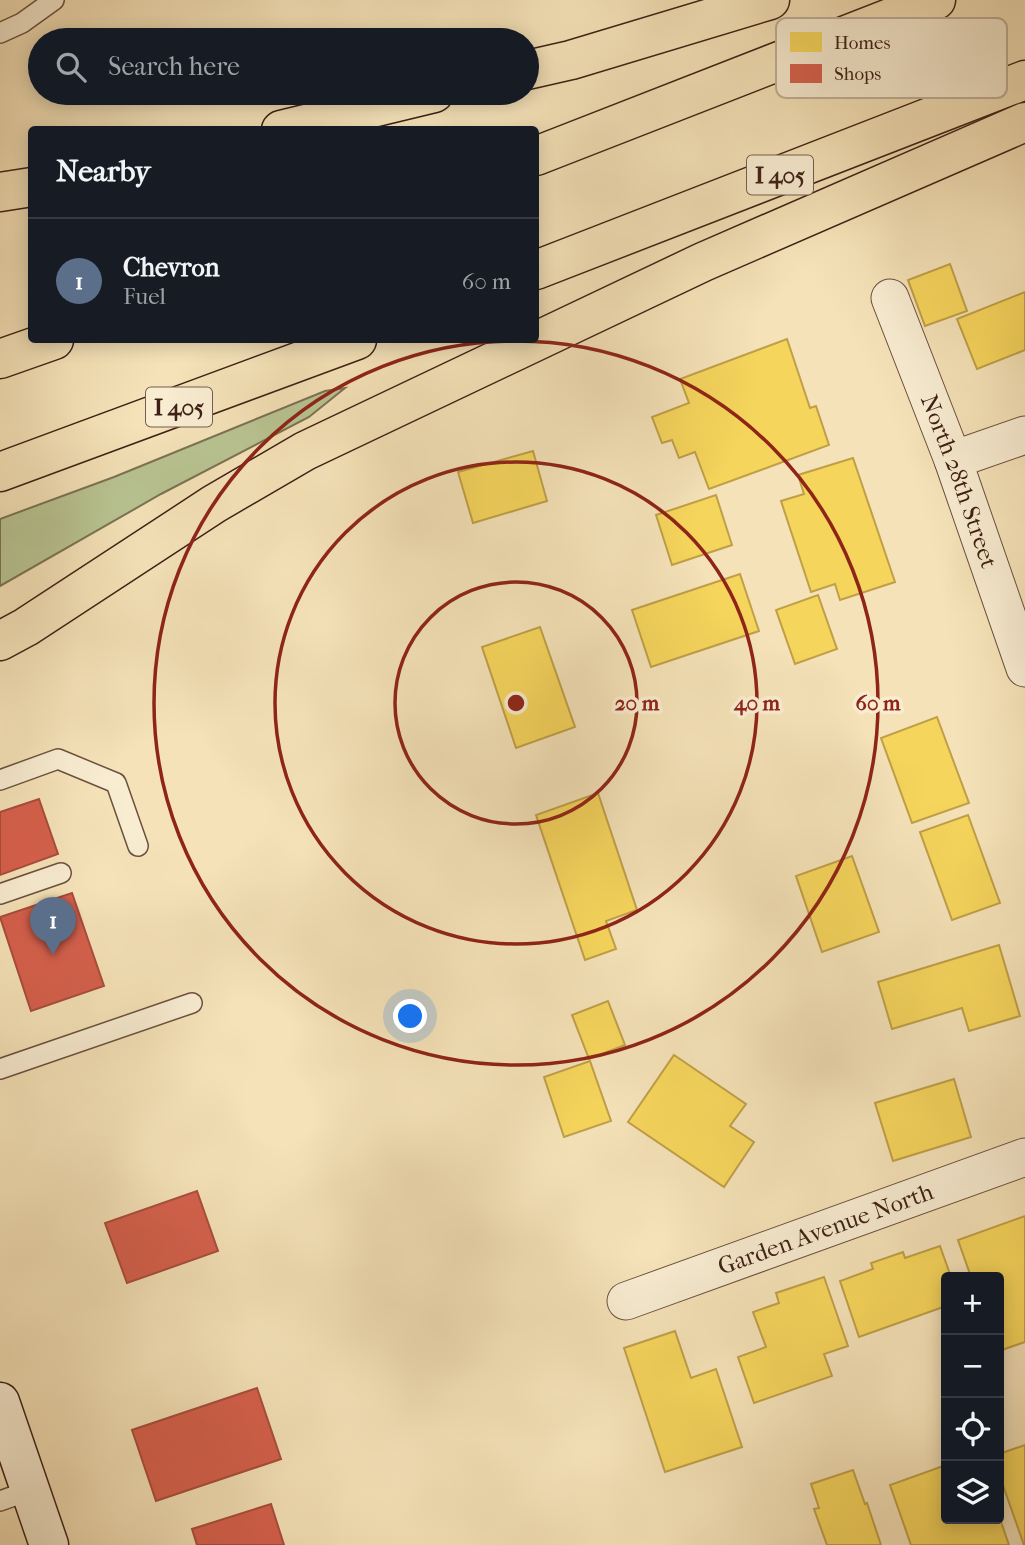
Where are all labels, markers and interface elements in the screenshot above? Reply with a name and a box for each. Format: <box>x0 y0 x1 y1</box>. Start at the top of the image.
legend <box>776 18 1007 98</box>
search box <box>28 28 539 105</box>
text: Homes <box>834 32 890 54</box>
icon: search <box>52 48 90 86</box>
text: Search here <box>108 51 240 82</box>
text: Shops <box>834 63 881 85</box>
text: Nearby <box>56 154 151 189</box>
road number: I 405 <box>747 156 813 194</box>
text: Chevron <box>123 252 220 283</box>
text: 1 <box>75 268 83 295</box>
text: 60 m <box>462 268 511 295</box>
text: Fuel <box>123 283 166 310</box>
road number: I 405 <box>146 388 212 426</box>
street label: North 28th Street <box>915 391 1003 572</box>
centre of rings <box>504 691 528 715</box>
text: 20 m <box>615 691 660 715</box>
text: 40 m <box>733 691 781 716</box>
text: 60 m <box>856 691 901 715</box>
pin: 1 <box>30 897 76 955</box>
your location <box>393 999 427 1033</box>
street label: Garden Avenue North <box>714 1177 937 1281</box>
map controls <box>941 1272 1004 1524</box>
button: + <box>941 1272 1004 1335</box>
button: − <box>941 1335 1004 1398</box>
button: locate <box>941 1398 1004 1461</box>
button: layers <box>941 1461 1004 1524</box>

